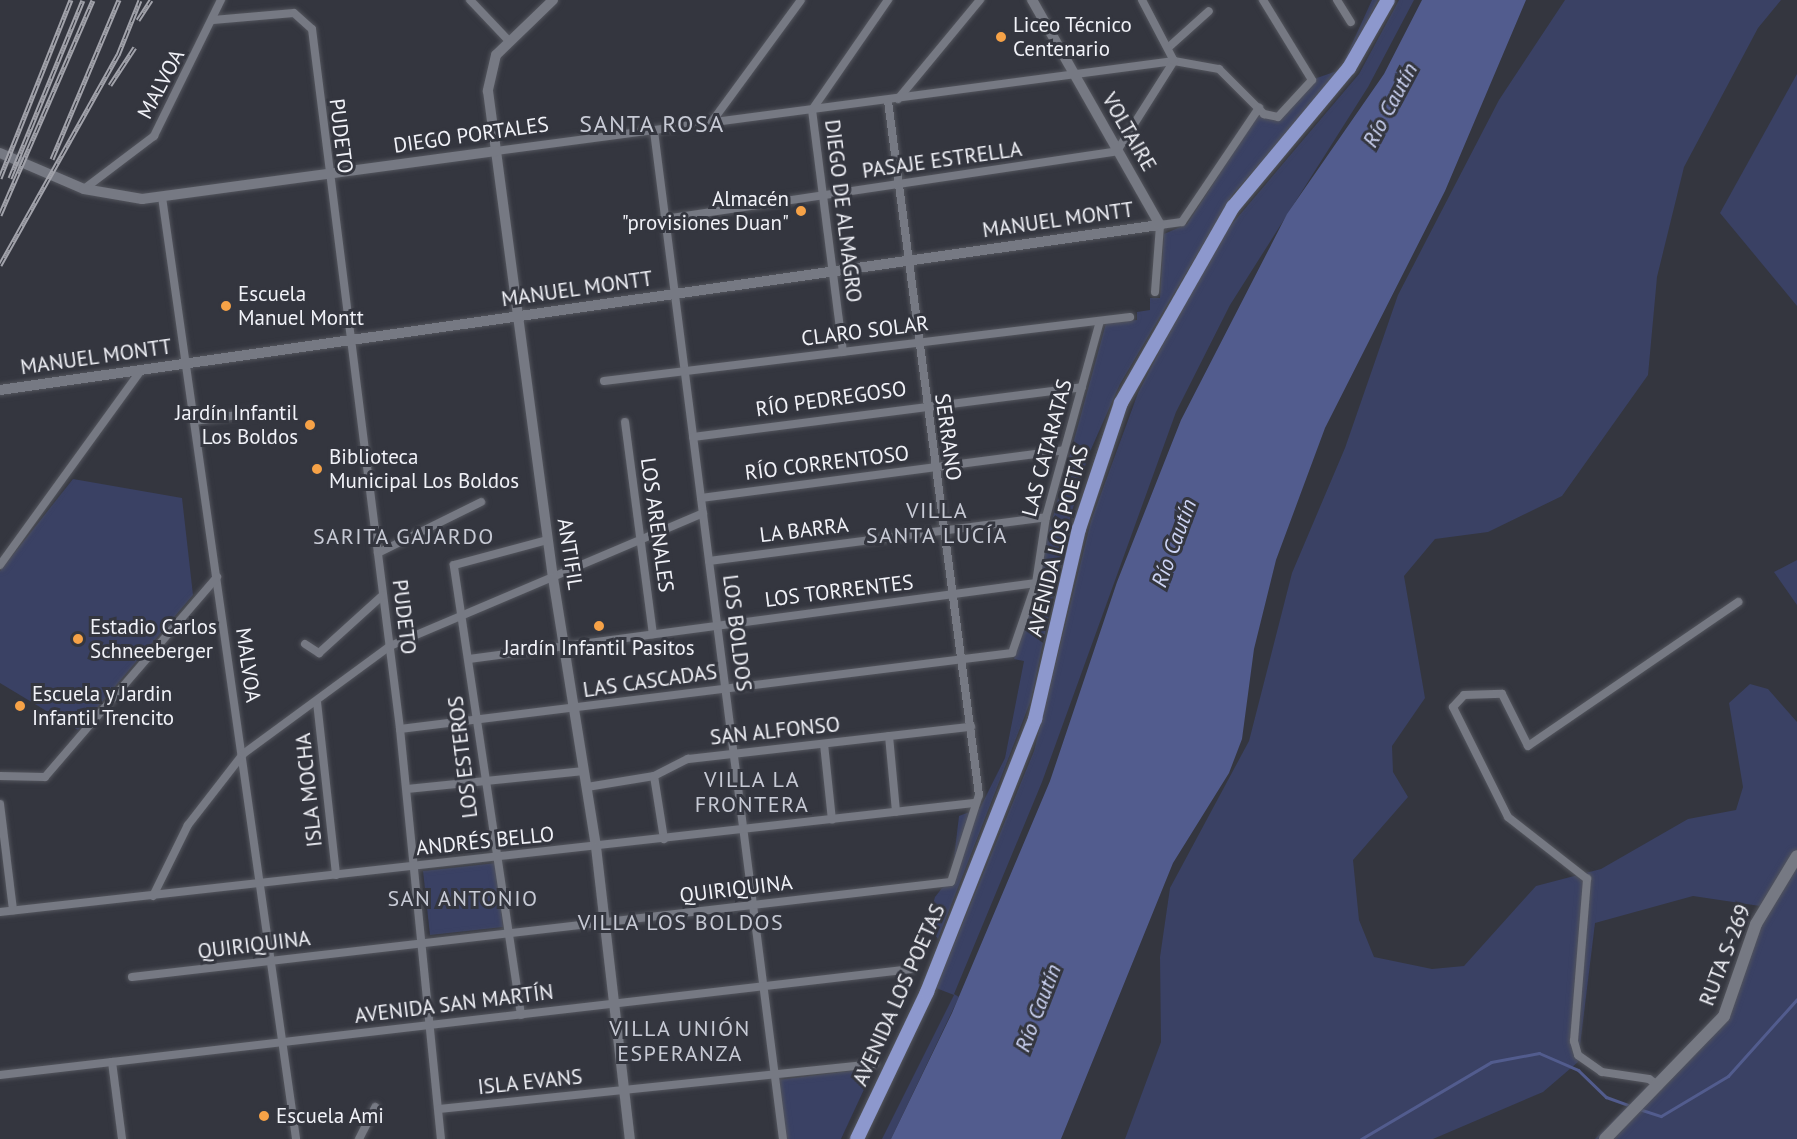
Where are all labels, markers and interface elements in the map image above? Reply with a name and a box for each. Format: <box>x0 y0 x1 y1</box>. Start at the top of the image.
place label: Liceo Técnico Centenario <box>1013 12 1132 62</box>
marker: Liceo Técnico Centenario <box>994 30 1008 44</box>
street label: MALVOA <box>132 45 190 123</box>
water label: Río Cautín <box>1357 58 1423 152</box>
street label: VOLTAIRE <box>1096 88 1162 176</box>
street label: PUDETO <box>324 97 358 175</box>
district label: SANTA ROSA <box>579 110 725 138</box>
street label: DIEGO PORTALES <box>392 112 550 158</box>
street label: DIEGO DE ALMAGRO <box>819 118 867 304</box>
street label: PASAJE ESTRELLA <box>861 136 1023 184</box>
place label: Almacén "provisiones Duan" <box>622 186 789 236</box>
street label: MANUEL MONTT <box>980 197 1136 243</box>
marker: Almacén "provisiones Duan" <box>794 204 808 218</box>
street label: MANUEL MONTT <box>499 266 655 312</box>
place label: Escuela Manuel Montt <box>238 281 364 331</box>
marker: Escuela Manuel Montt <box>219 299 233 313</box>
street label: CLARO SOLAR <box>800 311 930 351</box>
street label: MANUEL MONTT <box>18 334 174 380</box>
street label: RÍO PEDREGOSO <box>754 376 908 422</box>
street label: LAS CATARATAS <box>1017 376 1077 520</box>
street label: SERRANO <box>929 392 967 482</box>
place label: Jardín Infantil Los Boldos <box>175 400 298 450</box>
marker: Jardín Infantil Los Boldos <box>303 418 317 432</box>
street label: RÍO CORRENTOSO <box>743 440 911 486</box>
street label: AVENIDA LOS POETAS <box>1022 442 1094 640</box>
place label: Biblioteca Municipal Los Boldos <box>329 444 519 494</box>
street label: LOS ARENALES <box>635 456 679 594</box>
marker: Biblioteca Municipal Los Boldos <box>310 462 324 476</box>
water label: Río Cautín <box>1146 495 1202 591</box>
district label: VILLA SANTA LUCÍA <box>866 497 1008 548</box>
street label: LA BARRA <box>758 512 850 548</box>
street label: ANTIFIL <box>552 516 588 592</box>
district label: SARITA GAJARDO <box>313 524 495 550</box>
street label: LOS TORRENTES <box>763 569 915 613</box>
street label: LOS BOLDOS <box>717 573 757 693</box>
street label: PUDETO <box>387 578 421 656</box>
place label: Estadio Carlos Schneeberger <box>90 614 217 664</box>
marker: Jardín Infantil Pasitos <box>592 619 606 633</box>
street label: MALVOA <box>230 626 266 704</box>
marker: Estadio Carlos Schneeberger <box>71 632 85 646</box>
place label: Jardín Infantil Pasitos <box>503 635 695 661</box>
street label: LAS CASCADAS <box>581 659 719 703</box>
place label: Escuela y Jardin Infantil Trencito <box>32 681 175 731</box>
street label: LOS ESTEROS <box>443 694 483 820</box>
marker: Escuela y Jardin Infantil Trencito <box>13 699 27 713</box>
street label: SAN ALFONSO <box>708 712 842 750</box>
street label: ISLA MOCHA <box>290 731 328 849</box>
district label: VILLA LA FRONTERA <box>695 766 809 818</box>
street label: ANDRÉS BELLO <box>415 821 555 861</box>
street label: QUIRIQUINA <box>678 870 794 908</box>
district label: SAN ANTONIO <box>387 886 539 912</box>
street label: AVENIDA LOS POETAS <box>847 900 951 1090</box>
street label: RUTA S-269 <box>1694 900 1756 1010</box>
district label: VILLA LOS BOLDOS <box>577 910 785 936</box>
street label: QUIRIQUINA <box>196 926 312 964</box>
water label: Río Cautín <box>1009 960 1067 1056</box>
street label: AVENIDA SAN MARTÍN <box>353 979 555 1029</box>
district label: VILLA UNIÓN ESPERANZA <box>609 1015 751 1066</box>
street label: ISLA EVANS <box>476 1064 584 1100</box>
place label: Escuela Ami <box>276 1103 385 1129</box>
marker: Escuela Ami <box>257 1109 271 1123</box>

